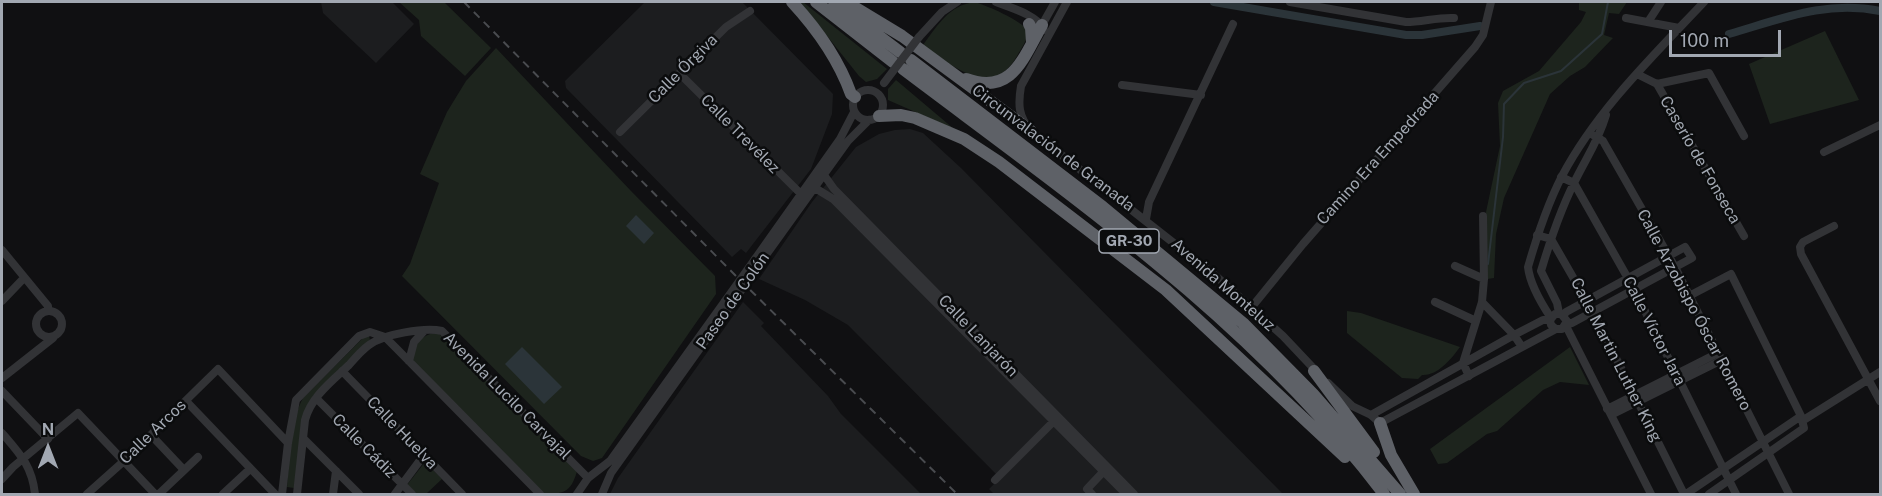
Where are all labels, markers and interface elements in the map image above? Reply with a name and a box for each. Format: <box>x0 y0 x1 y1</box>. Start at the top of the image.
scale bar <box>1672 18 1784 56</box>
street label: Calle Órgiva <box>644 30 722 108</box>
text: 100 m <box>1680 30 1729 51</box>
street label: Circunvalación de Granada <box>968 81 1138 215</box>
street label: Camino Era Empedrada <box>1313 87 1443 229</box>
street label: Calle Trevélez <box>697 91 783 177</box>
street label: Caserío de Fonseca <box>1656 93 1744 227</box>
street label: Calle Arzobispo Óscar Romero <box>1633 206 1755 414</box>
road number: GR-30 <box>1099 229 1159 253</box>
street label: Avenida Monteluz <box>1167 235 1279 335</box>
street label: Paseo de Colón <box>692 249 774 353</box>
street label: Calle Víctor Jara <box>1618 273 1690 389</box>
street label: Calle Martin Luther King <box>1566 275 1666 445</box>
street label: Calle Lanjarón <box>934 291 1022 381</box>
street label: Avenida Lucilo Carvajal <box>439 328 575 464</box>
street label: Calle Huelva <box>363 393 441 473</box>
street label: Calle Arcos <box>116 396 190 468</box>
street label: Calle Cádiz <box>328 410 400 482</box>
north arrow <box>18 418 78 478</box>
text: N <box>42 420 54 439</box>

